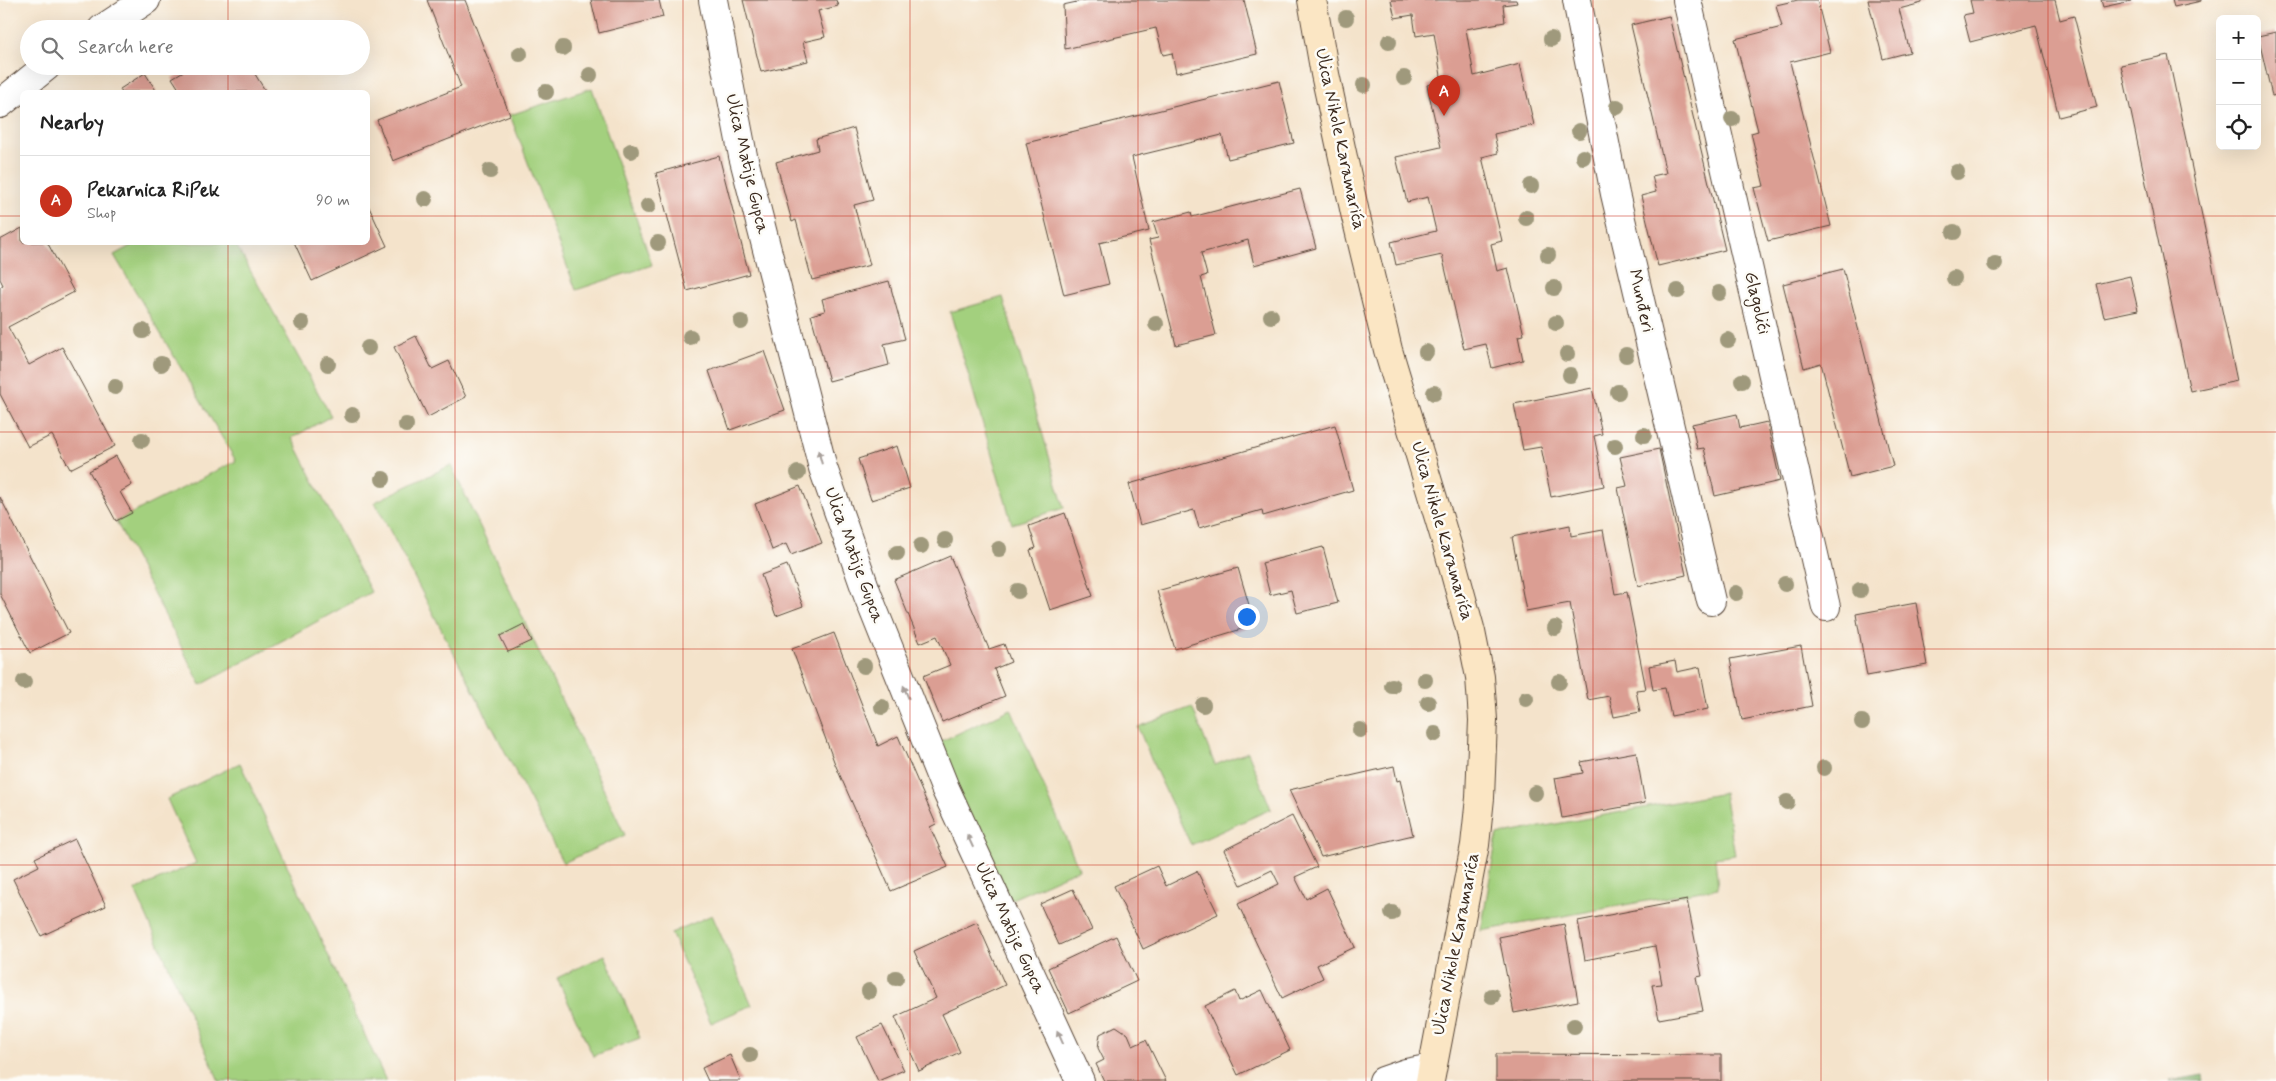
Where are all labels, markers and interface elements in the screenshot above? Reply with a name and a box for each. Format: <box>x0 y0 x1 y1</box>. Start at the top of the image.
map controls <box>2216 15 2261 150</box>
button: + <box>2216 15 2261 60</box>
search box <box>20 20 370 75</box>
icon: search <box>38 34 66 62</box>
text: Search here <box>78 35 174 60</box>
street label: Ulica Nikole Karamarića <box>1309 46 1371 232</box>
button: − <box>2216 60 2261 105</box>
pin: A <box>1428 75 1460 116</box>
street label: Ulica Matije Gupca <box>719 92 775 237</box>
button: locate <box>2216 105 2261 150</box>
text: Nearby <box>40 109 104 137</box>
text: Pekarnica RiPek <box>87 178 220 203</box>
text: A <box>51 190 61 211</box>
text: 90 m <box>316 190 350 211</box>
text: Shop <box>87 203 116 224</box>
street label: Munđeri <box>1622 267 1660 335</box>
street label: Glagolići <box>1737 269 1776 337</box>
street label: Ulica Nikole Karamarića <box>1405 439 1479 623</box>
one-way arrow <box>816 450 824 465</box>
street label: Ulica Matije Gupca <box>818 484 890 627</box>
your location <box>1234 604 1260 630</box>
one-way arrow <box>902 685 910 699</box>
one-way arrow <box>966 834 974 848</box>
street label: Ulica Nikole Karamarića <box>1427 851 1485 1037</box>
street label: Ulica Matije Gupca <box>969 858 1051 998</box>
one-way arrow <box>1056 1029 1064 1044</box>

